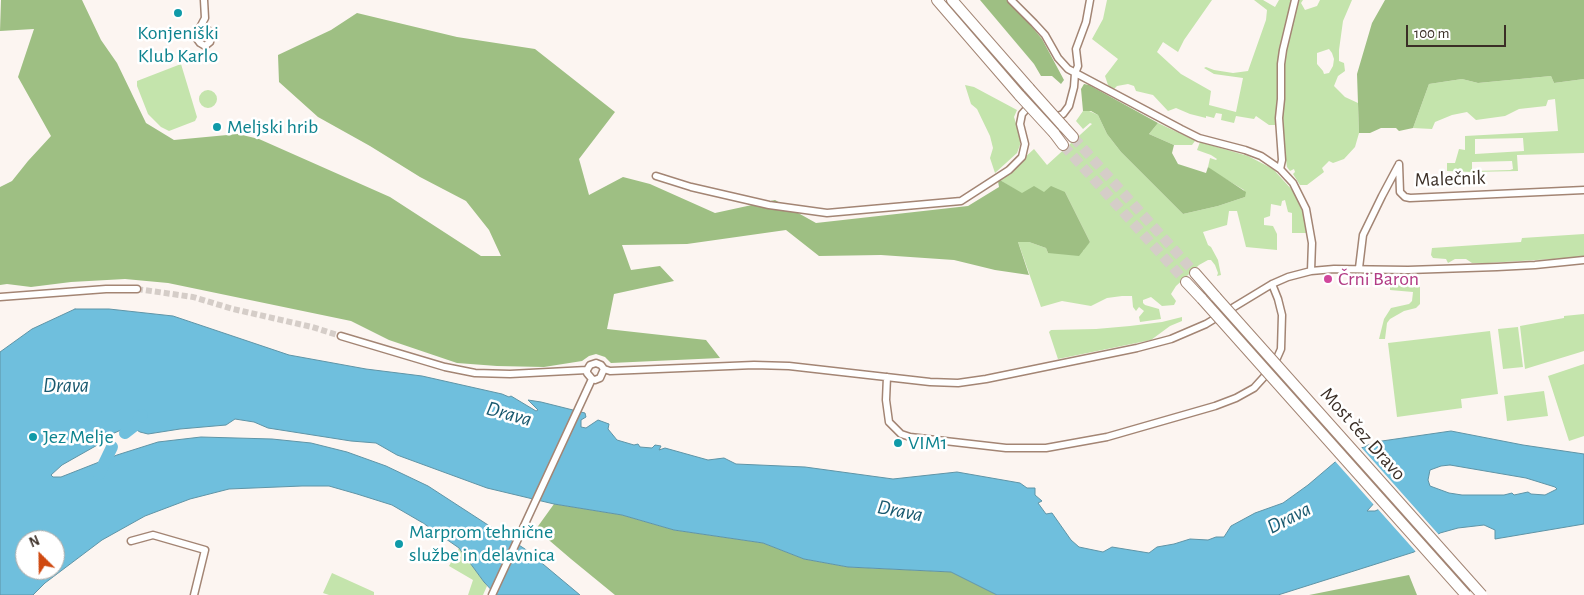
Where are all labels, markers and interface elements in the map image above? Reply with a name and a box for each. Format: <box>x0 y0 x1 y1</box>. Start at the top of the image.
marker: Konjeniški Klub Karlo <box>172 7 184 19</box>
scale bar <box>1409 15 1509 47</box>
place label: Konjeniški Klub Karlo <box>137 21 219 68</box>
text: 100 m <box>1414 26 1449 41</box>
place label: Meljski hrib <box>227 115 318 139</box>
marker: Meljski hrib <box>211 121 223 133</box>
street label: Malečnik <box>1414 166 1486 192</box>
place label: Črni Baron <box>1338 267 1419 291</box>
marker: Črni Baron <box>1322 273 1334 285</box>
water label: Drava <box>43 373 89 399</box>
street label: Most čez Dravo <box>1315 383 1411 485</box>
water label: Drava <box>483 396 535 432</box>
place label: Jez Melje <box>43 425 114 449</box>
marker: Jez Melje <box>27 431 39 443</box>
place label: VIM1 <box>908 431 947 455</box>
marker: VIM1 <box>892 437 904 449</box>
water label: Drava <box>875 494 925 528</box>
water label: Drava <box>1263 496 1315 540</box>
place label: Marprom tehnične službe in delavnica <box>409 520 555 567</box>
north arrow <box>15 530 65 580</box>
text: N <box>27 534 42 550</box>
marker: Marprom tehnične službe in delavnica <box>393 538 405 550</box>

